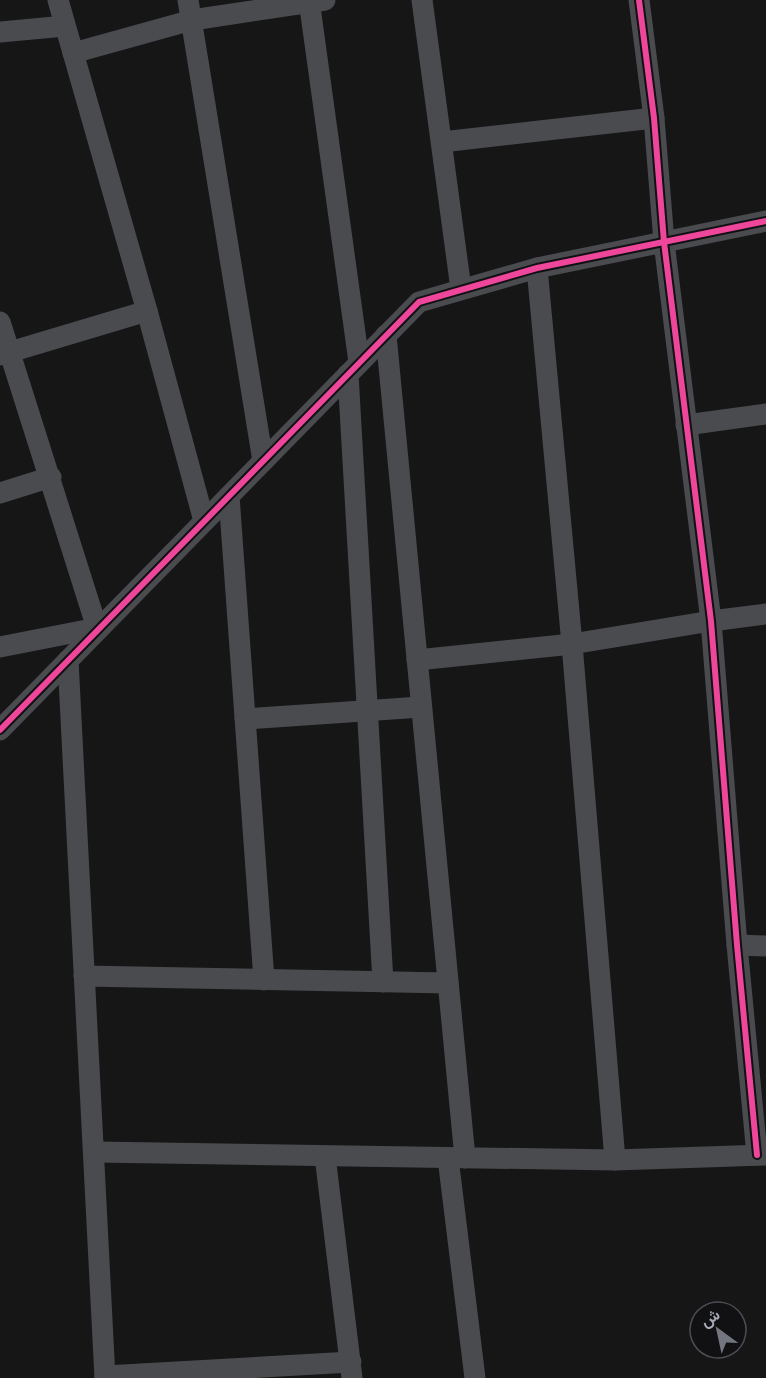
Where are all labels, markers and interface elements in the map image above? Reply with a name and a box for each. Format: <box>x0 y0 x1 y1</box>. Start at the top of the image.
north arrow <box>688 1300 748 1360</box>
text: ش <box>697 1305 723 1331</box>

